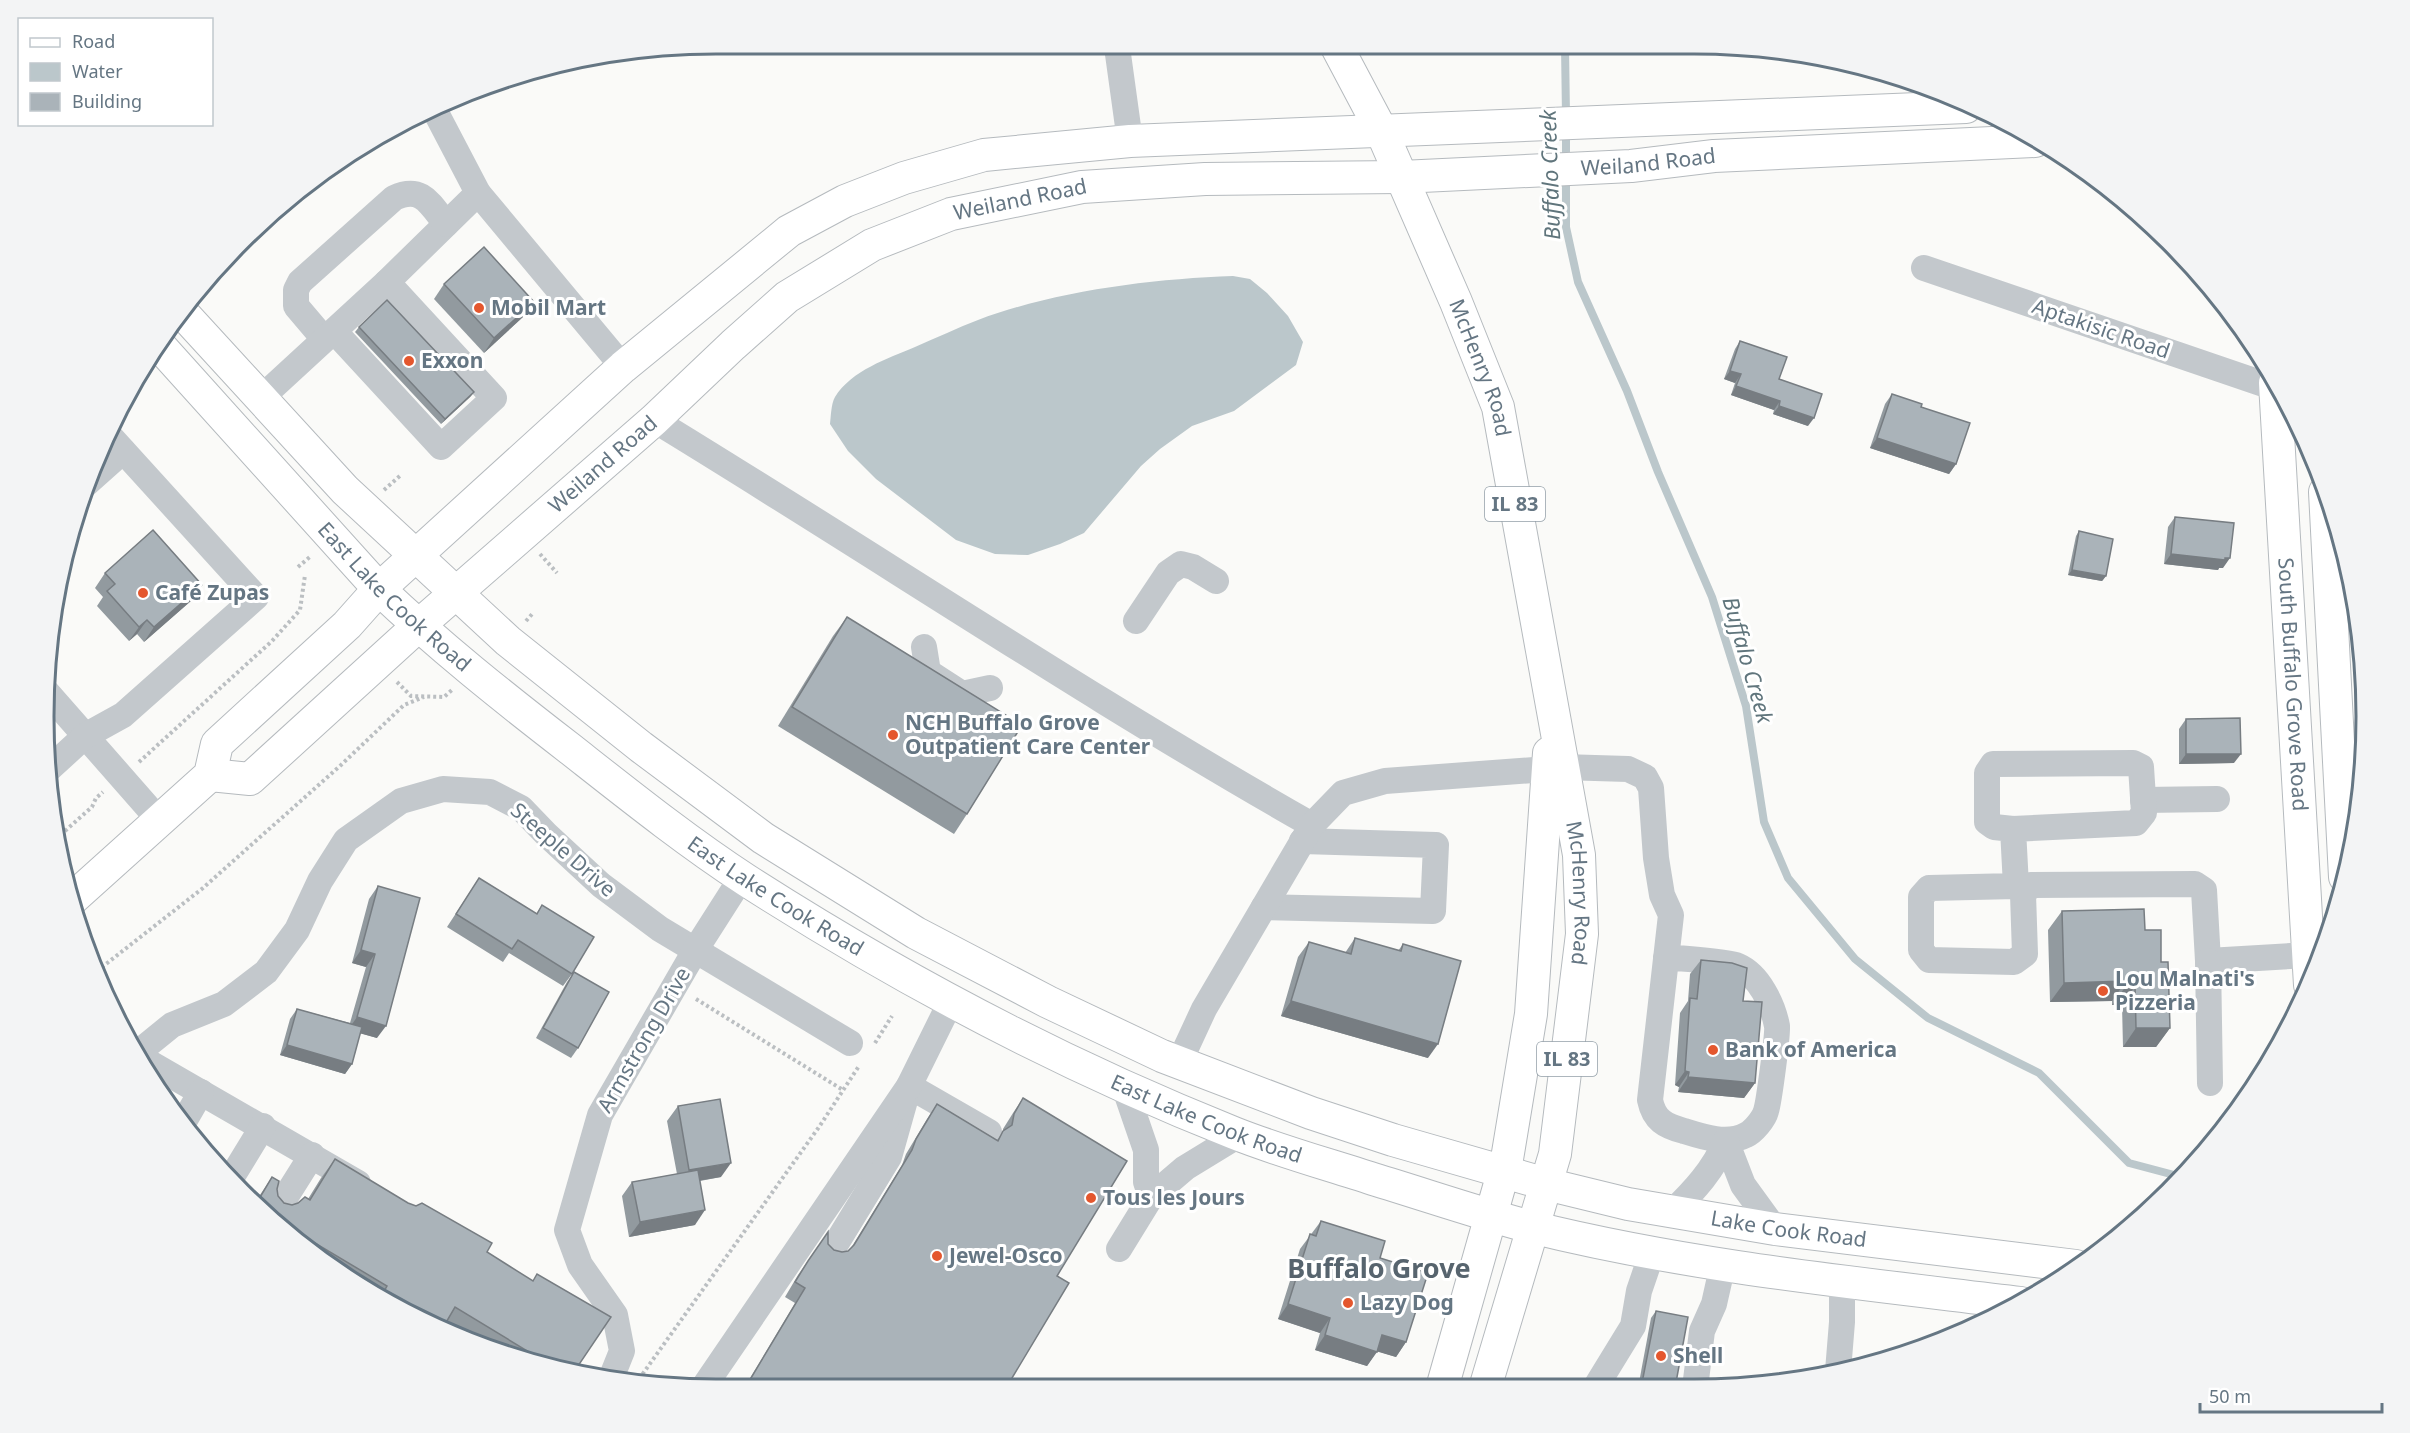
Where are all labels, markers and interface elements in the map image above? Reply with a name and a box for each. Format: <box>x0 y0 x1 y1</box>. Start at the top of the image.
legend <box>18 18 213 126</box>
text: Road <box>72 29 115 53</box>
text: Water <box>72 59 123 83</box>
text: Building <box>72 89 142 113</box>
water label: Buffalo Creek <box>1532 108 1566 241</box>
street label: Weiland Road <box>1580 141 1717 181</box>
street label: Weiland Road <box>951 171 1089 226</box>
street label: Aptakisic Road <box>2029 291 2174 365</box>
place label: Mobil Mart <box>491 293 606 321</box>
street label: McHenry Road <box>1443 295 1518 439</box>
marker: Mobil Mart <box>472 301 486 315</box>
place label: Exxon <box>421 346 483 374</box>
marker: Exxon <box>402 354 416 368</box>
street label: Weiland Road <box>542 409 663 519</box>
road number: IL 83 <box>1485 487 1545 521</box>
street label: East Lake Cook Road <box>312 515 477 677</box>
street label: South Buffalo Grove Road <box>2272 557 2315 812</box>
place label: Café Zupas <box>155 578 269 606</box>
marker: Café Zupas <box>136 586 150 600</box>
water label: Buffalo Creek <box>1717 593 1782 728</box>
place label: NCH Buffalo Grove Outpatient Care Center <box>905 708 1151 760</box>
marker: NCH Buffalo Grove Outpatient Care Center <box>886 728 900 742</box>
street label: Steeple Drive <box>505 796 622 903</box>
street label: McHenry Road <box>1560 818 1598 967</box>
street label: East Lake Cook Road <box>682 829 869 962</box>
street label: Armstrong Drive <box>590 962 696 1117</box>
place label: Lou Malnati's Pizzeria <box>2115 964 2255 1016</box>
marker: Lou Malnati's Pizzeria <box>2096 984 2110 998</box>
place label: Bank of America <box>1725 1035 1897 1063</box>
road number: IL 83 <box>1537 1042 1597 1076</box>
marker: Bank of America <box>1706 1043 1720 1057</box>
street label: East Lake Cook Road <box>1107 1067 1306 1169</box>
place label: Tous les Jours <box>1103 1183 1245 1211</box>
marker: Tous les Jours <box>1084 1191 1098 1205</box>
street label: Lake Cook Road <box>1709 1203 1868 1253</box>
place label: Jewel-Osco <box>947 1241 1063 1269</box>
marker: Jewel-Osco <box>930 1249 944 1263</box>
district label: Buffalo Grove <box>1287 1249 1471 1286</box>
place label: Lazy Dog <box>1360 1288 1454 1316</box>
marker: Lazy Dog <box>1341 1296 1355 1310</box>
place label: Shell <box>1673 1341 1723 1369</box>
marker: Shell <box>1654 1349 1668 1363</box>
scale bar <box>2200 1376 2382 1414</box>
text: 50 m <box>2209 1384 2251 1408</box>

